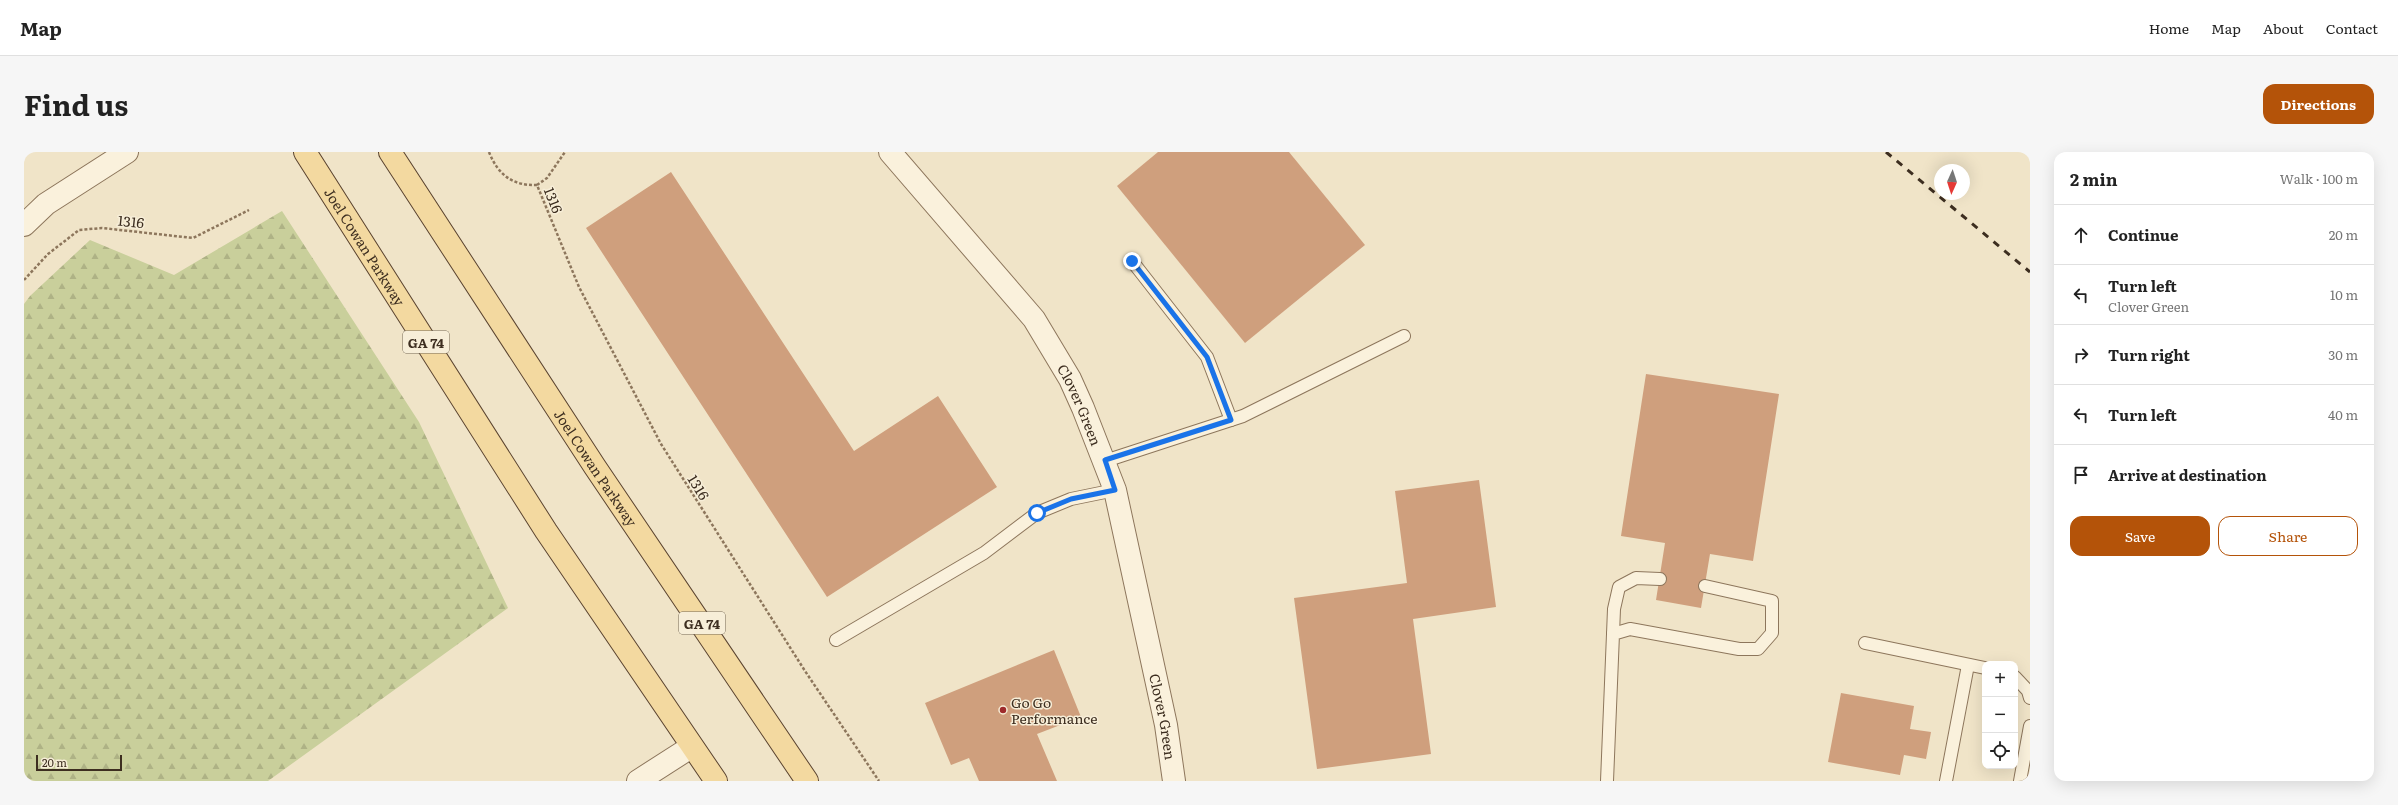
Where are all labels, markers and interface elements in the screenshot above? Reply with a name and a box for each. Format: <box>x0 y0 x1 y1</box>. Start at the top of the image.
text: Map <box>20 14 62 42</box>
text: Home <box>2149 18 2189 38</box>
text: Map <box>2211 18 2241 38</box>
text: About <box>2263 18 2304 38</box>
text: Contact <box>2326 18 2378 38</box>
text: Find us <box>24 83 128 125</box>
button: Directions <box>2263 84 2374 124</box>
north arrow <box>1934 164 1970 200</box>
text: 2 min <box>2070 166 2118 191</box>
text: Walk · 100 m <box>2280 169 2358 188</box>
street label: Joel Cowan Parkway <box>320 184 411 310</box>
street label: 1316 <box>540 184 568 216</box>
street label: 1316 <box>117 210 146 232</box>
text: Continue <box>2108 223 2178 246</box>
icon: ahead <box>2070 224 2092 246</box>
text: 20 m <box>2329 225 2358 244</box>
route end <box>1123 252 1141 270</box>
text: Turn left <box>2108 274 2177 297</box>
icon: left <box>2070 284 2092 306</box>
text: 10 m <box>2330 285 2358 304</box>
text: Clover Green <box>2108 297 2189 316</box>
road number: GA 74 <box>403 331 449 353</box>
text: Turn right <box>2108 343 2190 366</box>
icon: right <box>2070 344 2092 366</box>
text: 30 m <box>2328 345 2358 364</box>
street label: Clover Green <box>1053 360 1107 448</box>
text: Turn left <box>2108 403 2177 426</box>
icon: left <box>2070 404 2092 426</box>
street label: Joel Cowan Parkway <box>550 405 643 531</box>
text: 40 m <box>2328 405 2358 424</box>
text: Arrive at destination <box>2108 463 2267 486</box>
icon: arrive <box>2070 464 2092 486</box>
street label: 1316 <box>683 470 715 504</box>
route start <box>1028 504 1046 522</box>
button: Save <box>2070 516 2210 556</box>
button: Share <box>2218 516 2358 556</box>
road number: GA 74 <box>679 612 725 634</box>
map controls <box>1982 661 2018 769</box>
button: + <box>1982 661 2018 697</box>
street label: Clover Green <box>1145 672 1181 761</box>
place label: Go Go Performance <box>1011 692 1098 728</box>
button: − <box>1982 697 2018 733</box>
marker: Go Go Performance <box>998 705 1008 715</box>
button: locate <box>1982 733 2018 769</box>
scale bar <box>36 753 122 772</box>
text: 20 m <box>42 754 67 770</box>

